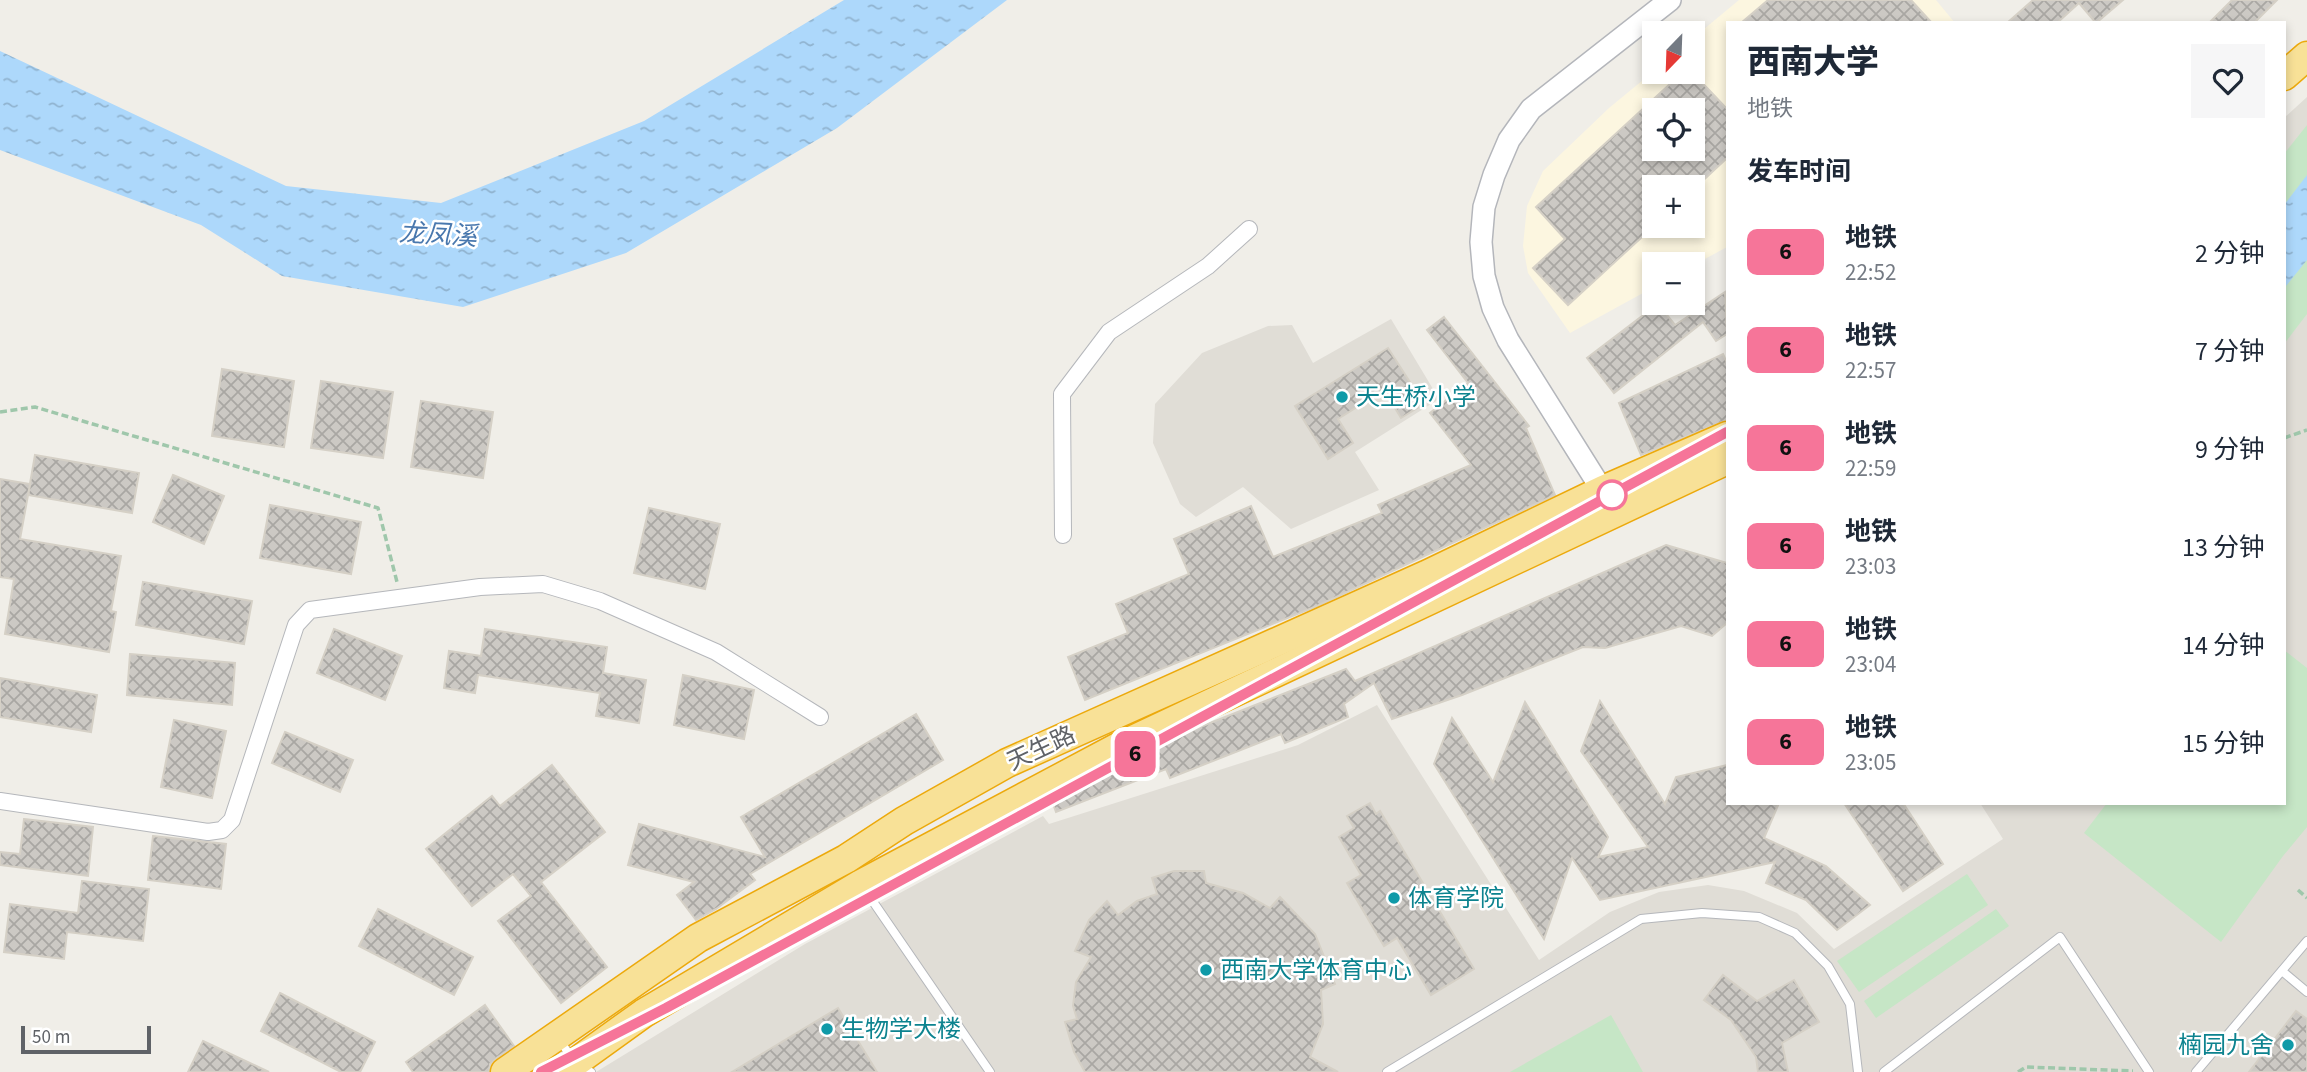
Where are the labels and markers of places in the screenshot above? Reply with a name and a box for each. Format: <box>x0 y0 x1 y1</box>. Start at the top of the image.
place label: 天生桥小学 <box>1356 380 1476 415</box>
marker: 天生桥小学 <box>1334 389 1350 405</box>
unlabelled marker <box>1597 480 1627 510</box>
place label: 体育学院 <box>1408 881 1504 916</box>
marker: 体育学院 <box>1386 890 1402 906</box>
place label: 西南大学体育中心 <box>1220 953 1412 988</box>
marker: 西南大学体育中心 <box>1198 962 1214 978</box>
place label: 生物学大楼 <box>841 1012 961 1047</box>
marker: 生物学大楼 <box>819 1021 835 1037</box>
place label: 楠园九舍 <box>2178 1028 2274 1063</box>
marker: 楠园九舍 <box>2280 1037 2296 1053</box>

